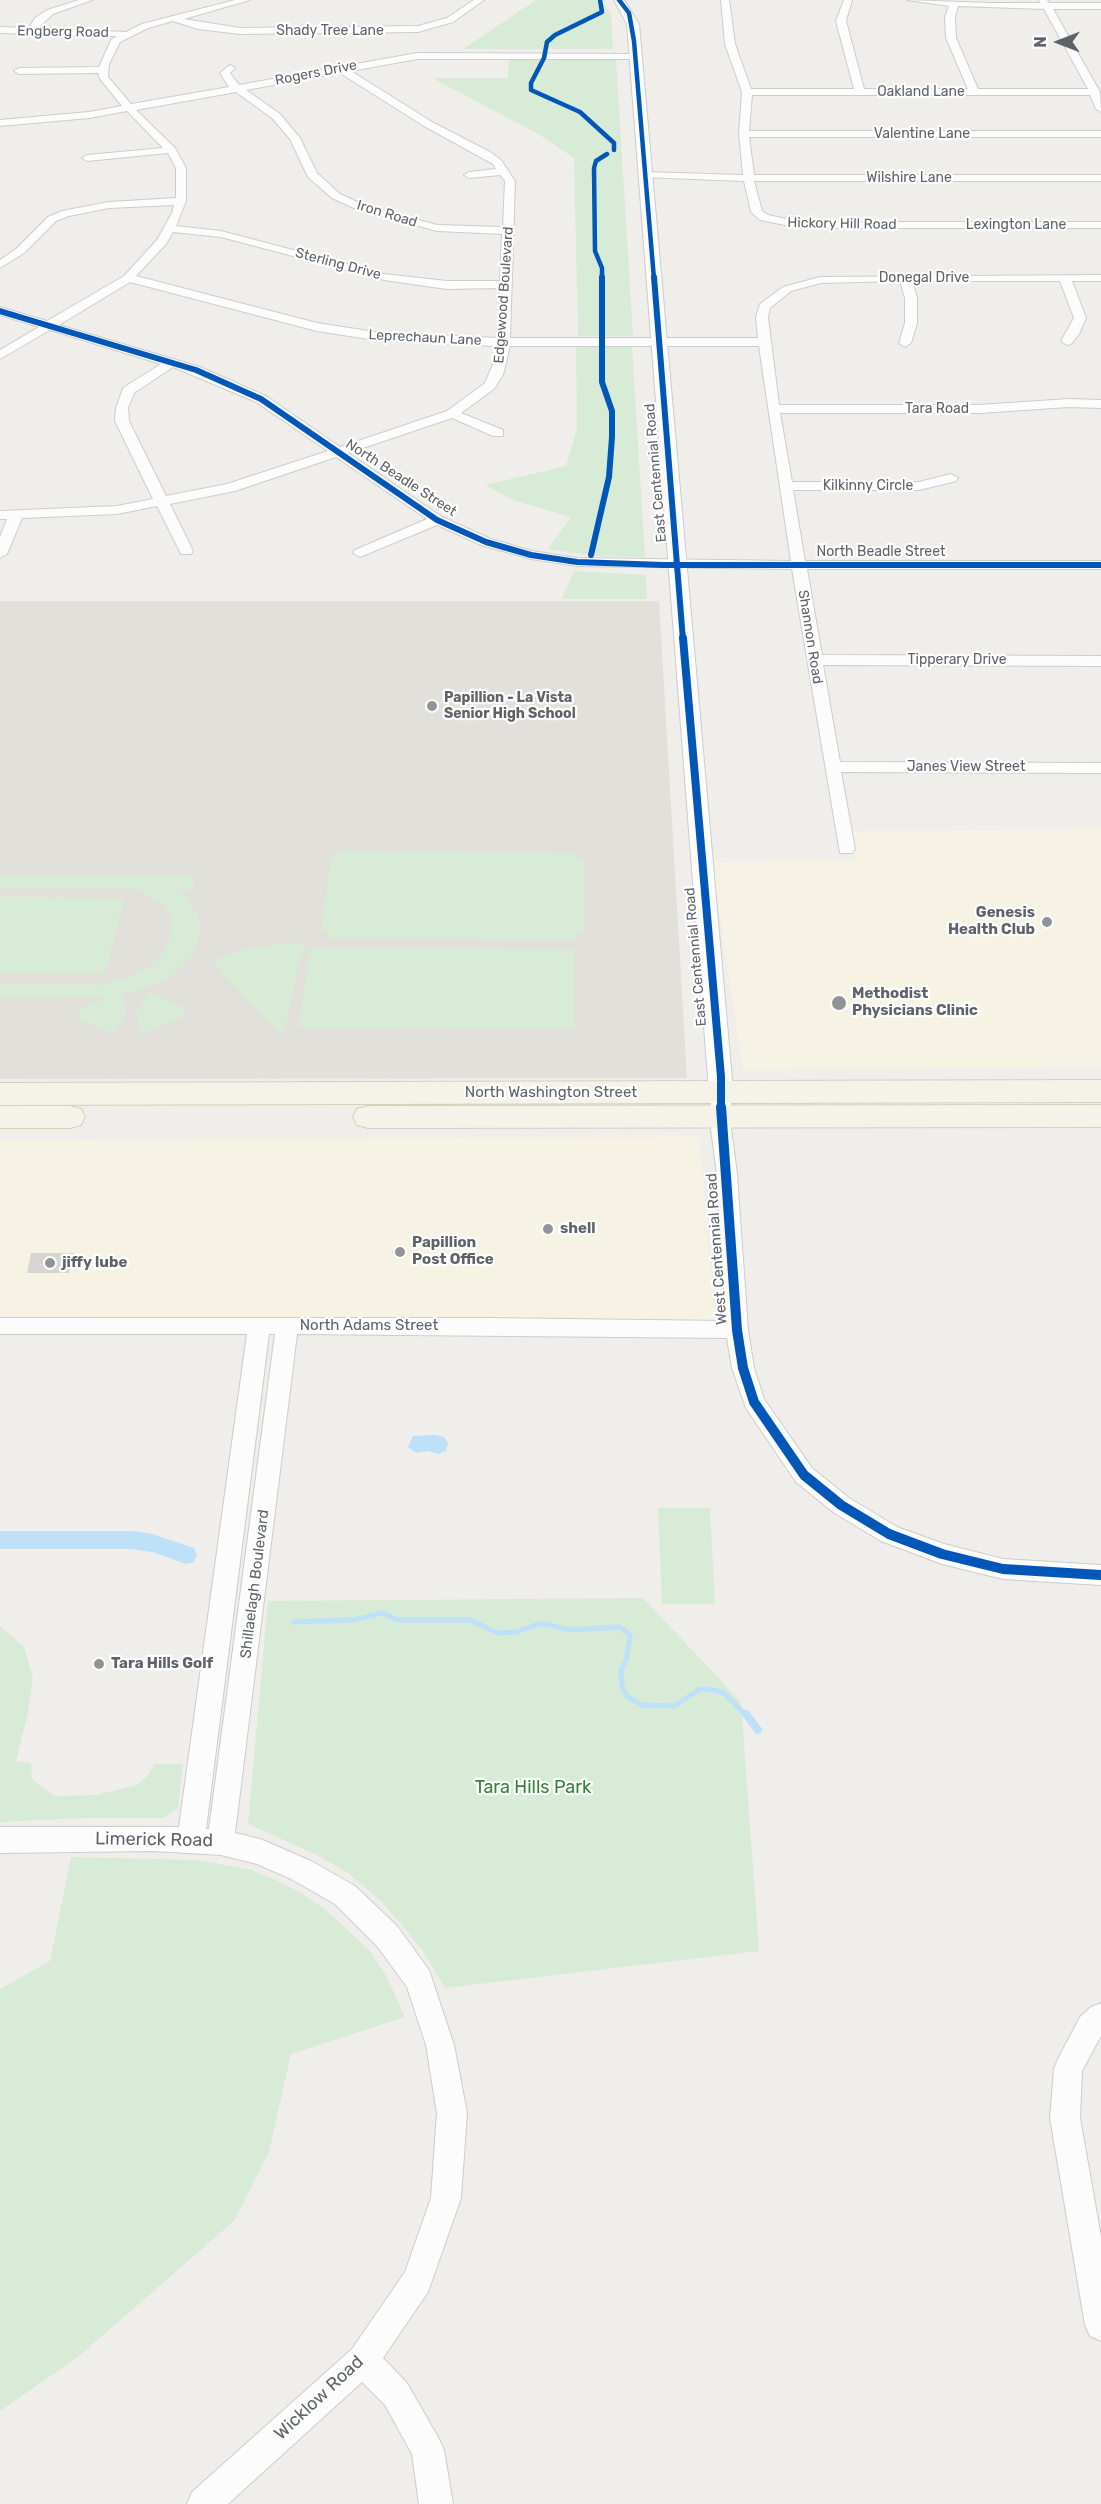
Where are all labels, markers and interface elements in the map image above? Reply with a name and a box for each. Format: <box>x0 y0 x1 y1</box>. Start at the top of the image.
north arrow <box>1029 12 1089 72</box>
street label: Engberg Road <box>17 23 109 41</box>
street label: Shady Tree Lane <box>276 23 384 39</box>
text: N <box>1031 36 1050 48</box>
street label: Rogers Drive <box>274 57 358 89</box>
street label: Oakland Lane <box>877 84 965 100</box>
street label: Valentine Lane <box>874 126 970 142</box>
street label: Wilshire Lane <box>866 170 952 186</box>
street label: Iron Road <box>355 197 419 231</box>
street label: Hickory Hill Road <box>787 215 897 233</box>
street label: Lexington Lane <box>966 217 1066 233</box>
street label: Edgewood Boulevard <box>491 226 517 364</box>
street label: Sterling Drive <box>293 244 383 284</box>
street label: Donegal Drive <box>879 270 969 286</box>
street label: Leprechaun Lane <box>368 327 482 349</box>
street label: Tara Road <box>905 401 969 417</box>
street label: East Centennial Road <box>642 403 670 543</box>
street label: North Beadle Street <box>342 436 460 520</box>
street label: Kilkinny Circle <box>823 478 913 494</box>
street label: North Beadle Street <box>817 544 945 560</box>
street label: Shannon Road <box>794 589 826 685</box>
street label: Tipperary Drive <box>907 652 1007 668</box>
place label: Papillion - La Vista Senior High School <box>444 690 576 722</box>
marker: Papillion - La Vista Senior High School <box>425 699 439 713</box>
street label: Janes View Street <box>907 759 1025 775</box>
street label: East Centennial Road <box>682 887 710 1027</box>
place label: Genesis Health Club <box>948 904 1035 939</box>
marker: Genesis Health Club <box>1040 915 1054 929</box>
place label: Methodist Physicians Clinic <box>852 985 978 1020</box>
marker: Methodist Physicians Clinic <box>830 994 848 1012</box>
street label: North Washington Street <box>465 1084 637 1102</box>
street label: West Centennial Road <box>703 1173 731 1325</box>
place label: shell <box>560 1220 596 1238</box>
marker: shell <box>541 1222 555 1236</box>
place label: Papillion Post Office <box>412 1234 494 1269</box>
marker: Papillion Post Office <box>393 1245 407 1259</box>
place label: jiffy lube <box>62 1254 127 1272</box>
marker: jiffy lube <box>43 1256 57 1270</box>
street label: North Adams Street <box>300 1317 438 1335</box>
street label: Shillaelagh Boulevard <box>237 1508 273 1660</box>
place label: Tara Hills Golf <box>111 1655 213 1673</box>
marker: Tara Hills Golf <box>92 1657 106 1671</box>
park label: Tara Hills Park <box>475 1777 591 1799</box>
street label: Limerick Road <box>95 1828 213 1852</box>
street label: Wicklow Road <box>270 2351 368 2445</box>

